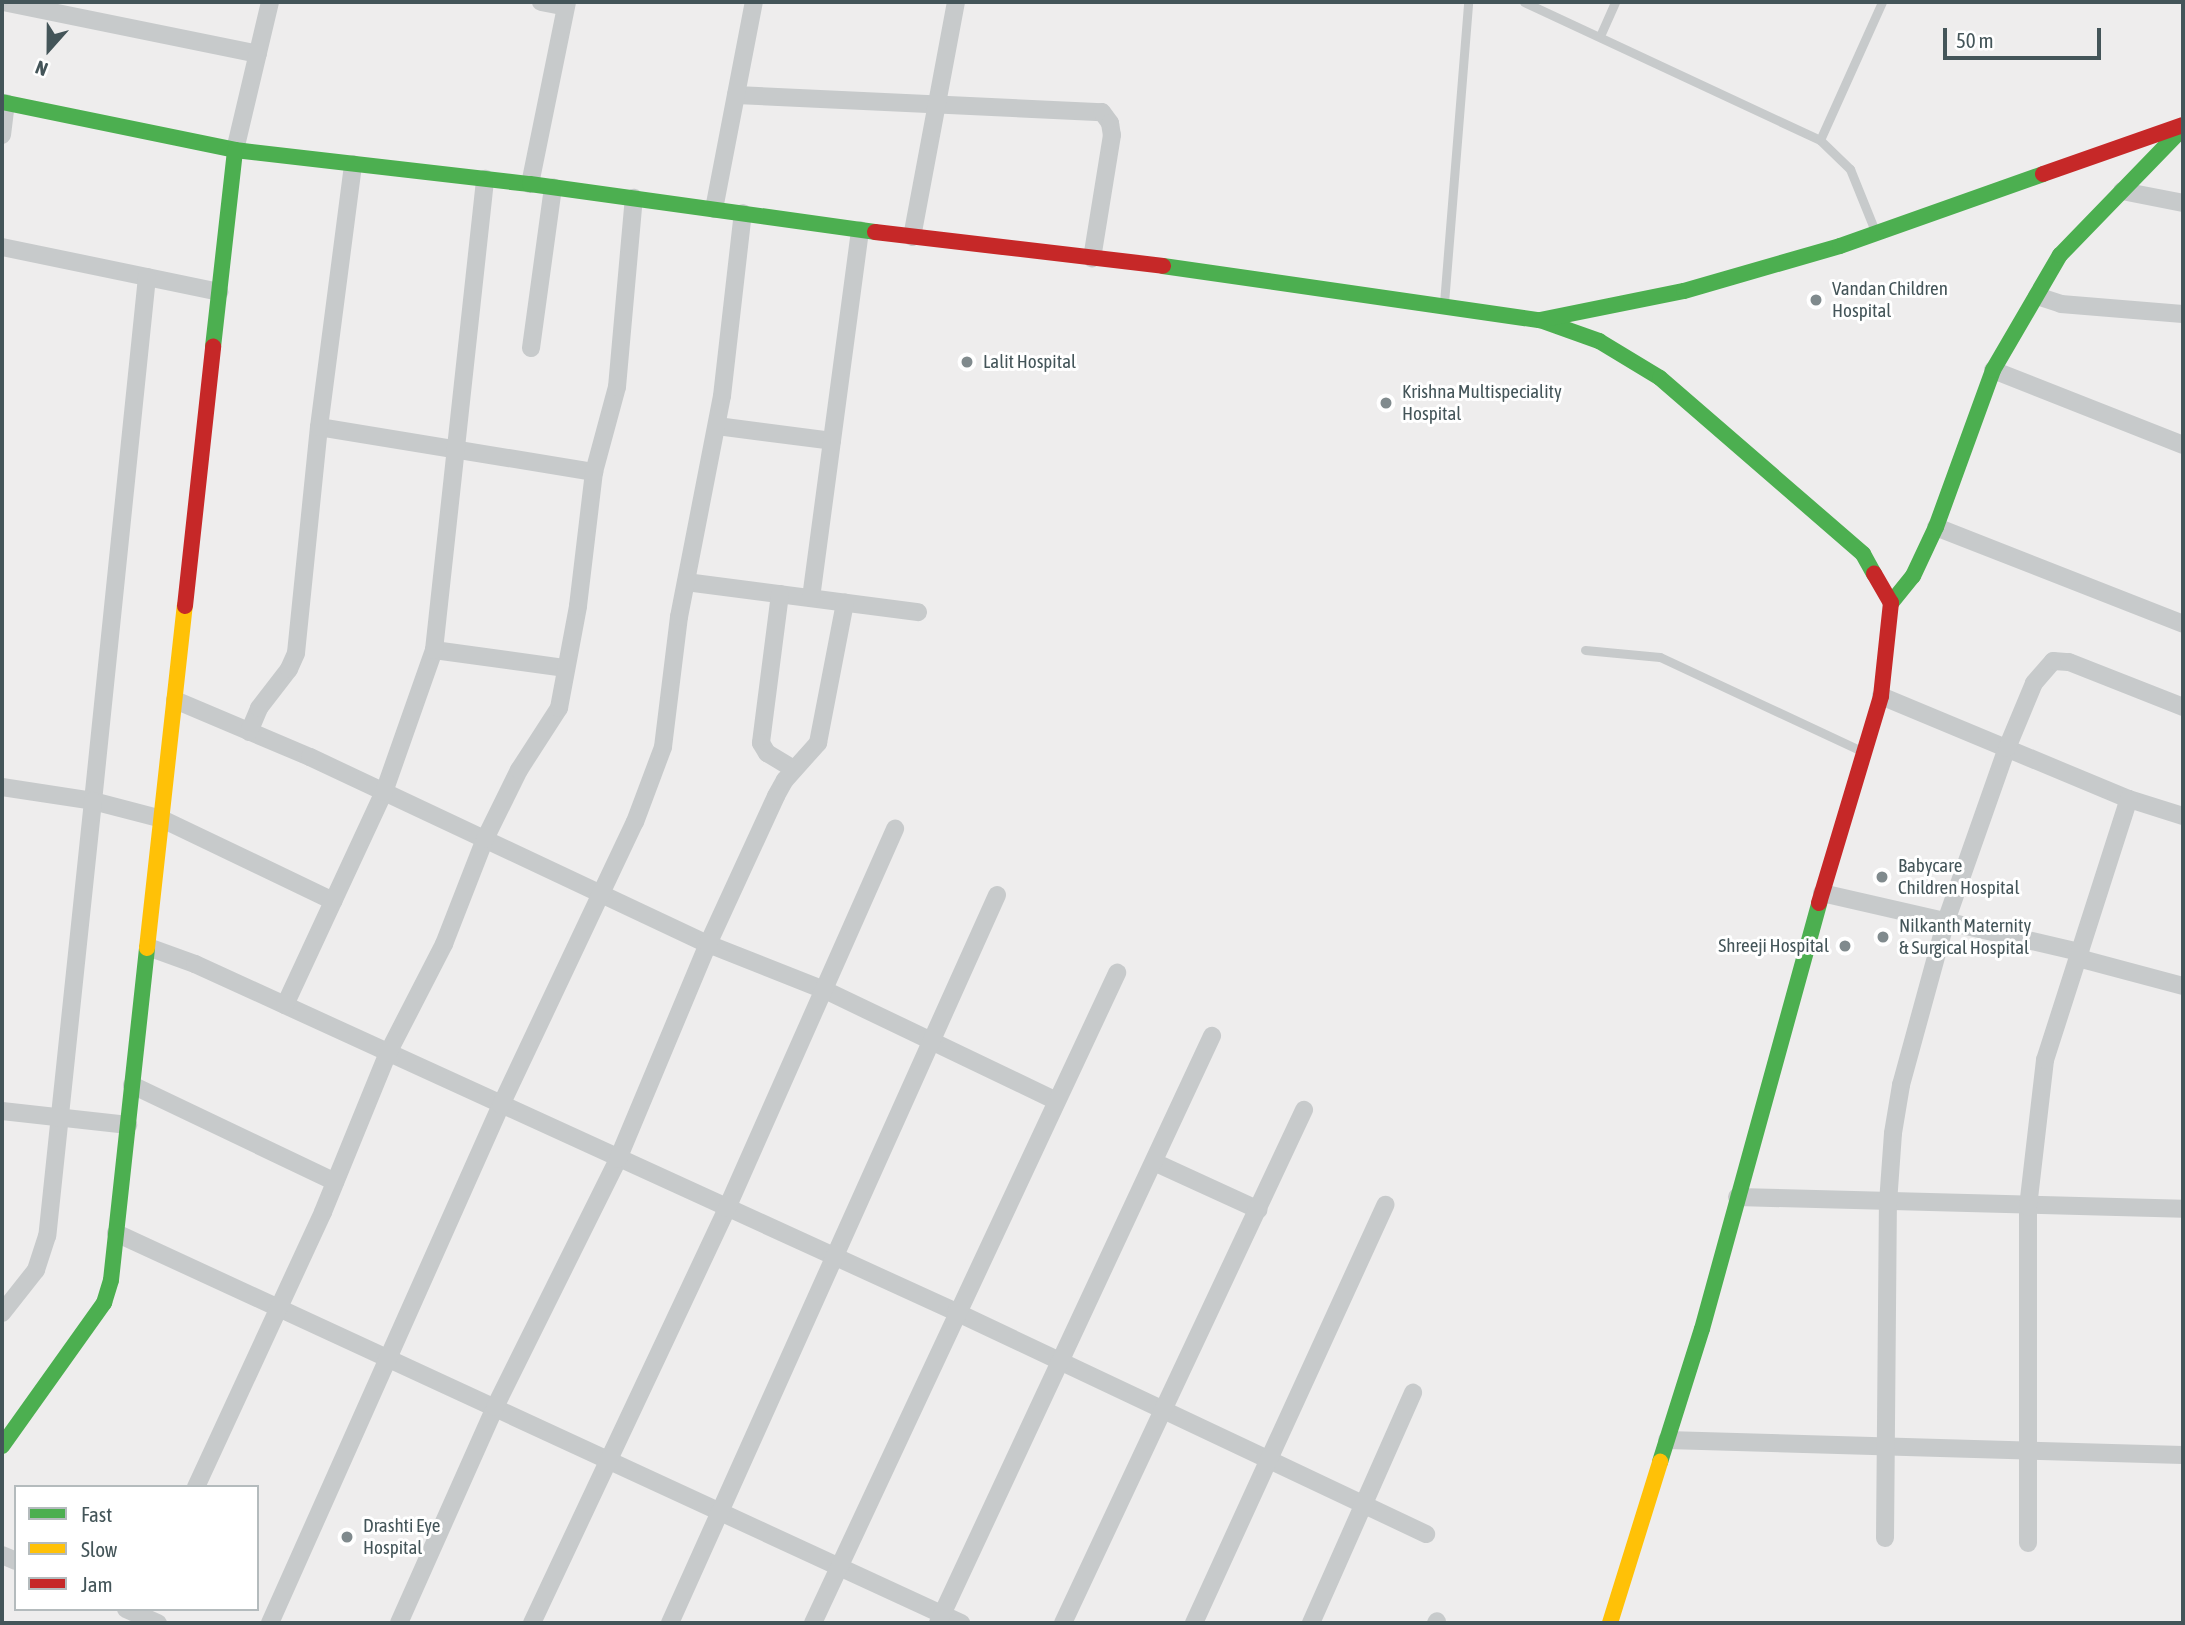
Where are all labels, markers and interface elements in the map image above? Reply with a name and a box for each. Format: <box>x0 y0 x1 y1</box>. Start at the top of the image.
north arrow <box>14 14 84 84</box>
scale bar <box>1947 14 2104 58</box>
text: 50 m <box>1956 28 1994 52</box>
text: N <box>32 56 51 81</box>
place label: Vandan Children Hospital <box>1832 278 1948 322</box>
marker: Vandan Children Hospital <box>1806 290 1826 310</box>
place label: Lalit Hospital <box>983 351 1076 373</box>
marker: Lalit Hospital <box>957 352 977 372</box>
place label: Krishna Multispeciality Hospital <box>1402 381 1562 425</box>
marker: Krishna Multispeciality Hospital <box>1376 393 1396 413</box>
place label: Babycare Children Hospital <box>1898 855 2019 899</box>
marker: Babycare Children Hospital <box>1872 867 1892 887</box>
place label: Nilkanth Maternity & Surgical Hospital <box>1899 915 2031 959</box>
marker: Nilkanth Maternity & Surgical Hospital <box>1873 927 1893 947</box>
place label: Shreeji Hospital <box>1718 935 1829 957</box>
marker: Shreeji Hospital <box>1835 936 1855 956</box>
legend <box>14 1485 259 1611</box>
text: Fast <box>81 1502 112 1526</box>
place label: Drashti Eye Hospital <box>363 1515 440 1559</box>
marker: Drashti Eye Hospital <box>337 1527 357 1547</box>
text: Slow <box>81 1537 117 1561</box>
text: Jam <box>81 1572 113 1596</box>

